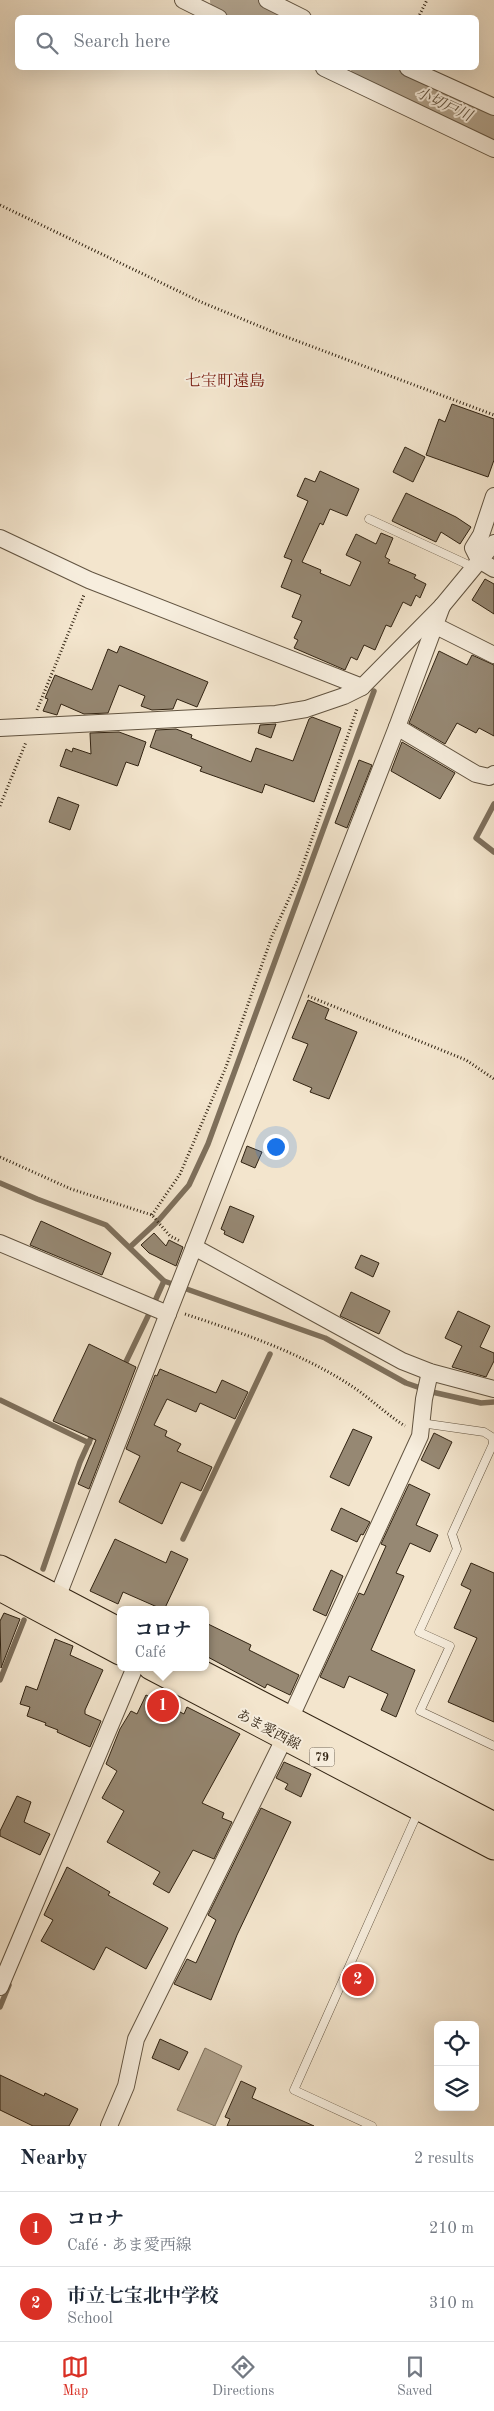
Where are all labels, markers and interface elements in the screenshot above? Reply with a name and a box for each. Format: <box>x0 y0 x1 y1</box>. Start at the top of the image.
search box <box>15 15 479 70</box>
icon: search <box>33 29 61 57</box>
text: Search here <box>73 33 170 52</box>
water label: 小切戸川 <box>413 84 476 126</box>
district label: 七宝町遠島 <box>185 372 265 390</box>
your location <box>263 1134 289 1160</box>
popup <box>117 1606 209 1671</box>
text: コロナ <box>134 1622 192 1641</box>
text: Café <box>134 1645 166 1661</box>
pin: 1 <box>147 1687 179 1725</box>
street label: あま愛西線 <box>234 1706 303 1752</box>
road number: 79 <box>310 1748 334 1766</box>
pin: 2 <box>342 1961 374 1999</box>
map controls <box>434 2021 479 2111</box>
button: locate <box>434 2021 479 2066</box>
button: layers <box>434 2066 479 2111</box>
text: Nearby <box>20 2148 88 2169</box>
text: 2 results <box>414 2151 474 2167</box>
text: コロナ <box>67 2211 124 2230</box>
text: 1 <box>31 2221 41 2237</box>
text: 210 m <box>429 2221 474 2237</box>
text: Café · あま愛西線 <box>67 2238 192 2254</box>
text: 市立七宝北中学校 <box>67 2288 219 2307</box>
text: 2 <box>31 2296 41 2312</box>
text: 310 m <box>429 2296 474 2312</box>
text: School <box>67 2311 113 2327</box>
tab: Map <box>61 2353 89 2400</box>
tab: Directions <box>212 2353 274 2400</box>
tab: Saved <box>397 2353 433 2400</box>

